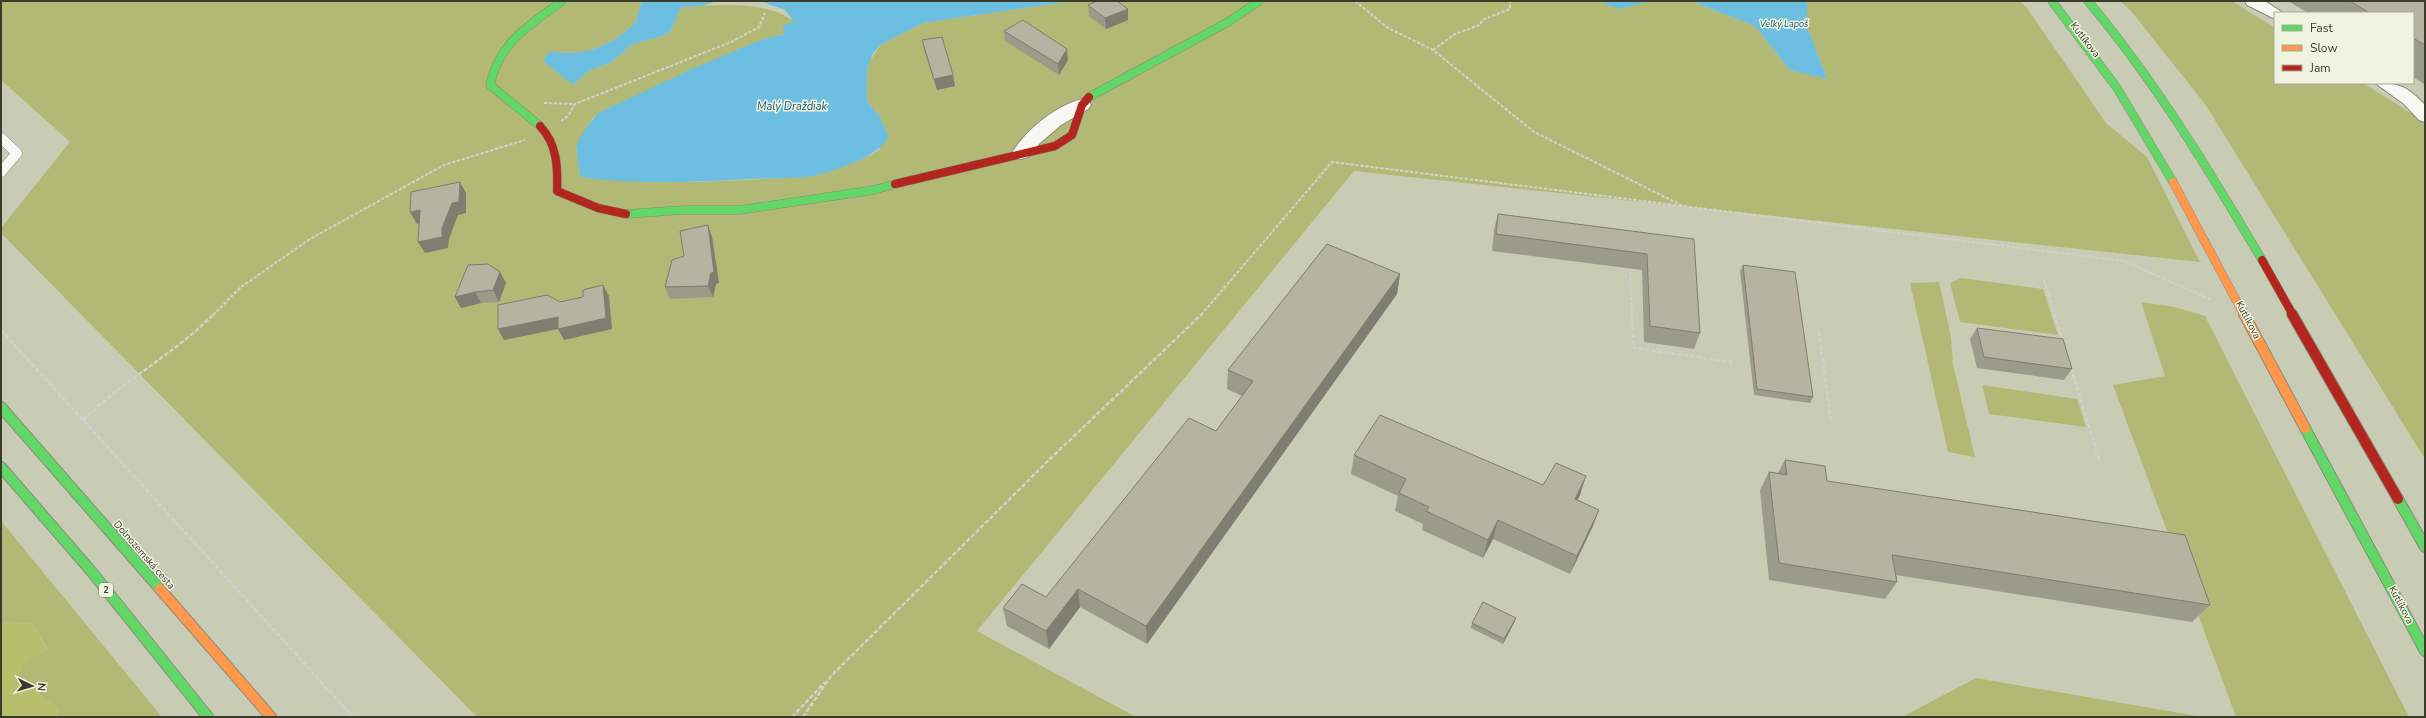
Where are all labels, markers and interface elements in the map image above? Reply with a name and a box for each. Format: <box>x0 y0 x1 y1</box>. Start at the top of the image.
legend <box>2274 12 2414 84</box>
water label: Veľký Lapoš <box>1760 18 1809 30</box>
street label: Kutlíkova <box>2067 19 2103 61</box>
text: Fast <box>2310 20 2333 36</box>
text: Slow <box>2310 40 2338 56</box>
text: Jam <box>2309 60 2331 76</box>
water label: Malý Draždiak <box>757 99 827 114</box>
street label: Kutlíkova <box>2232 298 2264 342</box>
street label: Dolnozemská cesta <box>110 518 178 592</box>
road number: 2 <box>99 583 113 597</box>
street label: Kutlíkova <box>2385 583 2417 627</box>
north arrow <box>12 666 52 706</box>
text: N <box>34 682 49 692</box>

